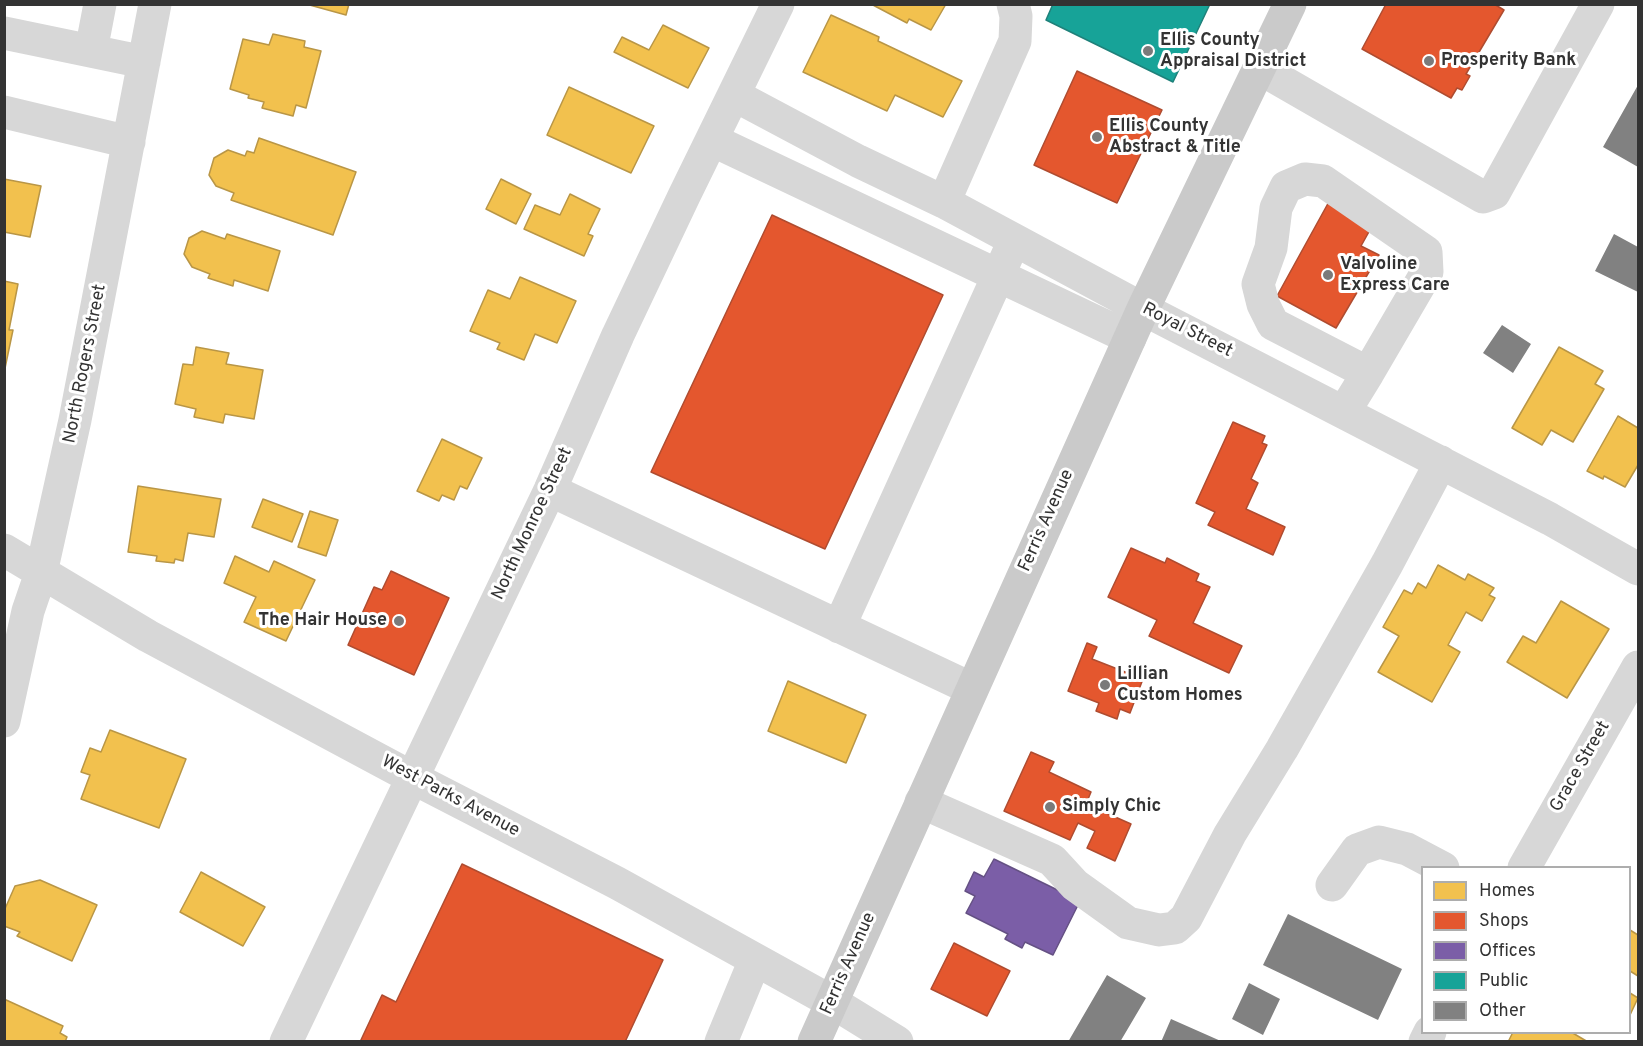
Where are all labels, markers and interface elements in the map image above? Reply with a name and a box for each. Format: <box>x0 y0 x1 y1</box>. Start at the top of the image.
place label: Ellis County Appraisal District <box>1160 30 1306 72</box>
marker: Ellis County Appraisal District <box>1141 44 1155 58</box>
place label: Prosperity Bank <box>1441 50 1576 72</box>
marker: Prosperity Bank <box>1422 54 1436 68</box>
place label: Ellis County Abstract & Title <box>1109 116 1241 158</box>
marker: Ellis County Abstract & Title <box>1090 130 1104 144</box>
place label: Valvoline Express Care <box>1340 254 1450 296</box>
marker: Valvoline Express Care <box>1321 268 1335 282</box>
street label: North Rogers Street <box>60 283 112 445</box>
street label: Royal Street <box>1138 299 1236 363</box>
street label: North Monroe Street <box>488 444 578 604</box>
street label: Ferris Avenue <box>1015 466 1079 576</box>
place label: The Hair House <box>258 610 387 632</box>
marker: The Hair House <box>392 614 406 628</box>
place label: Lillian Custom Homes <box>1117 664 1243 706</box>
marker: Lillian Custom Homes <box>1098 678 1112 692</box>
street label: Grace Street <box>1546 718 1616 816</box>
street label: West Parks Avenue <box>377 752 523 842</box>
place label: Simply Chic <box>1062 796 1161 818</box>
marker: Simply Chic <box>1043 800 1057 814</box>
legend <box>1421 866 1631 1034</box>
text: Homes <box>1479 880 1535 903</box>
street label: Ferris Avenue <box>817 909 881 1019</box>
text: Shops <box>1479 910 1529 933</box>
text: Offices <box>1479 940 1536 963</box>
text: Public <box>1479 970 1529 993</box>
text: Other <box>1479 1000 1526 1023</box>

